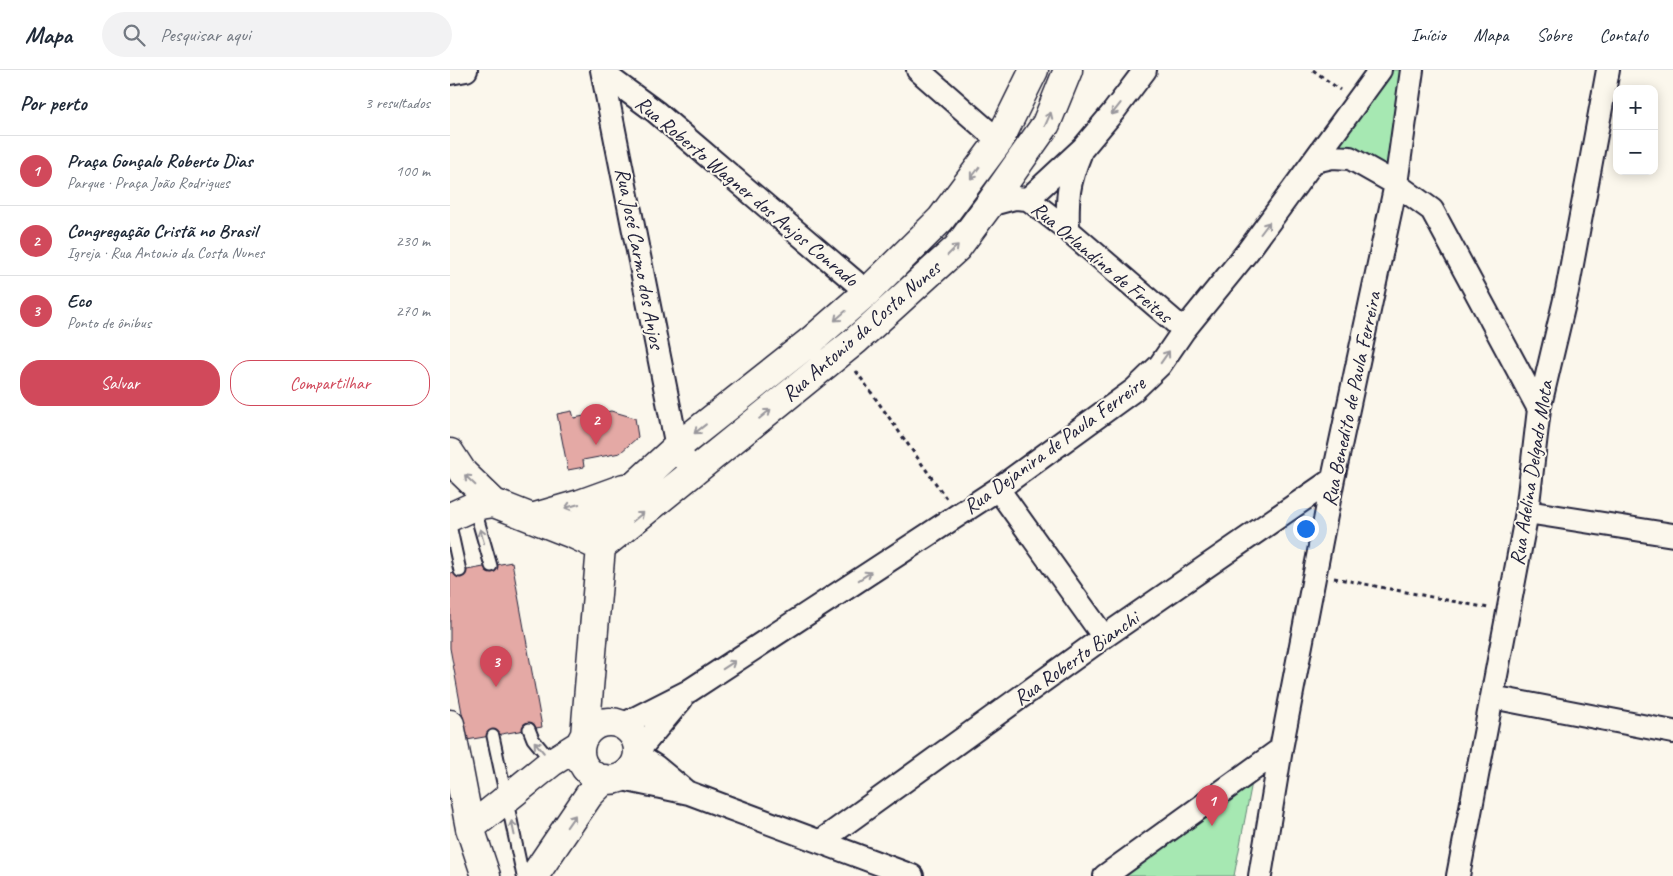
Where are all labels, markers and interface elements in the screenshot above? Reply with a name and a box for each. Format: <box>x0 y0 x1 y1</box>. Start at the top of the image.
search box <box>102 12 452 57</box>
text: Mapa <box>25 20 72 50</box>
icon: search <box>120 21 148 49</box>
text: Pesquisar aqui <box>160 23 251 47</box>
text: Início <box>1411 24 1446 46</box>
text: Mapa <box>1474 24 1508 46</box>
text: Sobre <box>1536 24 1572 46</box>
text: Contato <box>1600 24 1648 46</box>
map controls <box>1613 85 1658 175</box>
button: + <box>1613 85 1658 130</box>
text: Por perto <box>20 90 87 116</box>
street label: Rua Roberto Wagner dos Anjos Conrado <box>630 90 865 293</box>
text: 3 resultados <box>365 93 430 113</box>
one-way arrow <box>1110 102 1121 115</box>
one-way arrow <box>1043 112 1053 127</box>
button: − <box>1613 130 1658 175</box>
text: Praça Gonçalo Roberto Dias <box>67 149 252 173</box>
text: 1 <box>32 161 40 181</box>
text: 100 m <box>396 161 430 181</box>
street label: Rua José Carmo dos Anjos <box>610 165 671 352</box>
one-way arrow <box>970 166 981 179</box>
text: Parque · Praça João Rodrigues <box>67 173 230 193</box>
street label: Rua Orlandino de Freitas <box>1026 195 1179 330</box>
text: Congregação Cristã no Brasil <box>67 219 257 243</box>
one-way arrow <box>1259 222 1270 235</box>
text: 2 <box>32 231 40 251</box>
text: 230 m <box>396 231 430 251</box>
text: Igreja · Rua Antonio da Costa Nunes <box>67 243 264 263</box>
one-way arrow <box>947 244 959 256</box>
street label: Rua Antonio da Costa Nunes <box>776 254 947 407</box>
street label: Rua Benedito de Paula Ferreira <box>1316 288 1387 509</box>
text: Eco <box>67 289 91 313</box>
text: 3 <box>32 301 40 321</box>
text: 270 m <box>396 301 430 321</box>
one-way arrow <box>834 310 847 321</box>
text: Ponto de ônibus <box>67 313 151 333</box>
one-way arrow <box>1160 350 1170 364</box>
button: Salvar <box>20 360 220 406</box>
button: Compartilhar <box>230 360 430 406</box>
street label: Rua Dejanira de Paula Ferreire <box>958 370 1151 520</box>
street label: Rua Adelina Delgado Mota <box>1504 377 1559 567</box>
pin: 2 <box>580 404 612 445</box>
one-way arrow <box>758 409 771 420</box>
one-way arrow <box>694 423 707 434</box>
one-way arrow <box>464 474 476 486</box>
one-way arrow <box>565 501 581 511</box>
one-way arrow <box>632 511 645 522</box>
your location <box>1293 516 1319 542</box>
one-way arrow <box>477 528 487 544</box>
one-way arrow <box>858 571 872 581</box>
street label: Rua Roberto Bianchi <box>1008 603 1146 711</box>
pin: 3 <box>480 646 512 687</box>
one-way arrow <box>722 660 736 670</box>
one-way arrow <box>533 740 544 753</box>
pin: 1 <box>1196 785 1228 826</box>
one-way arrow <box>566 815 576 829</box>
one-way arrow <box>508 821 517 837</box>

